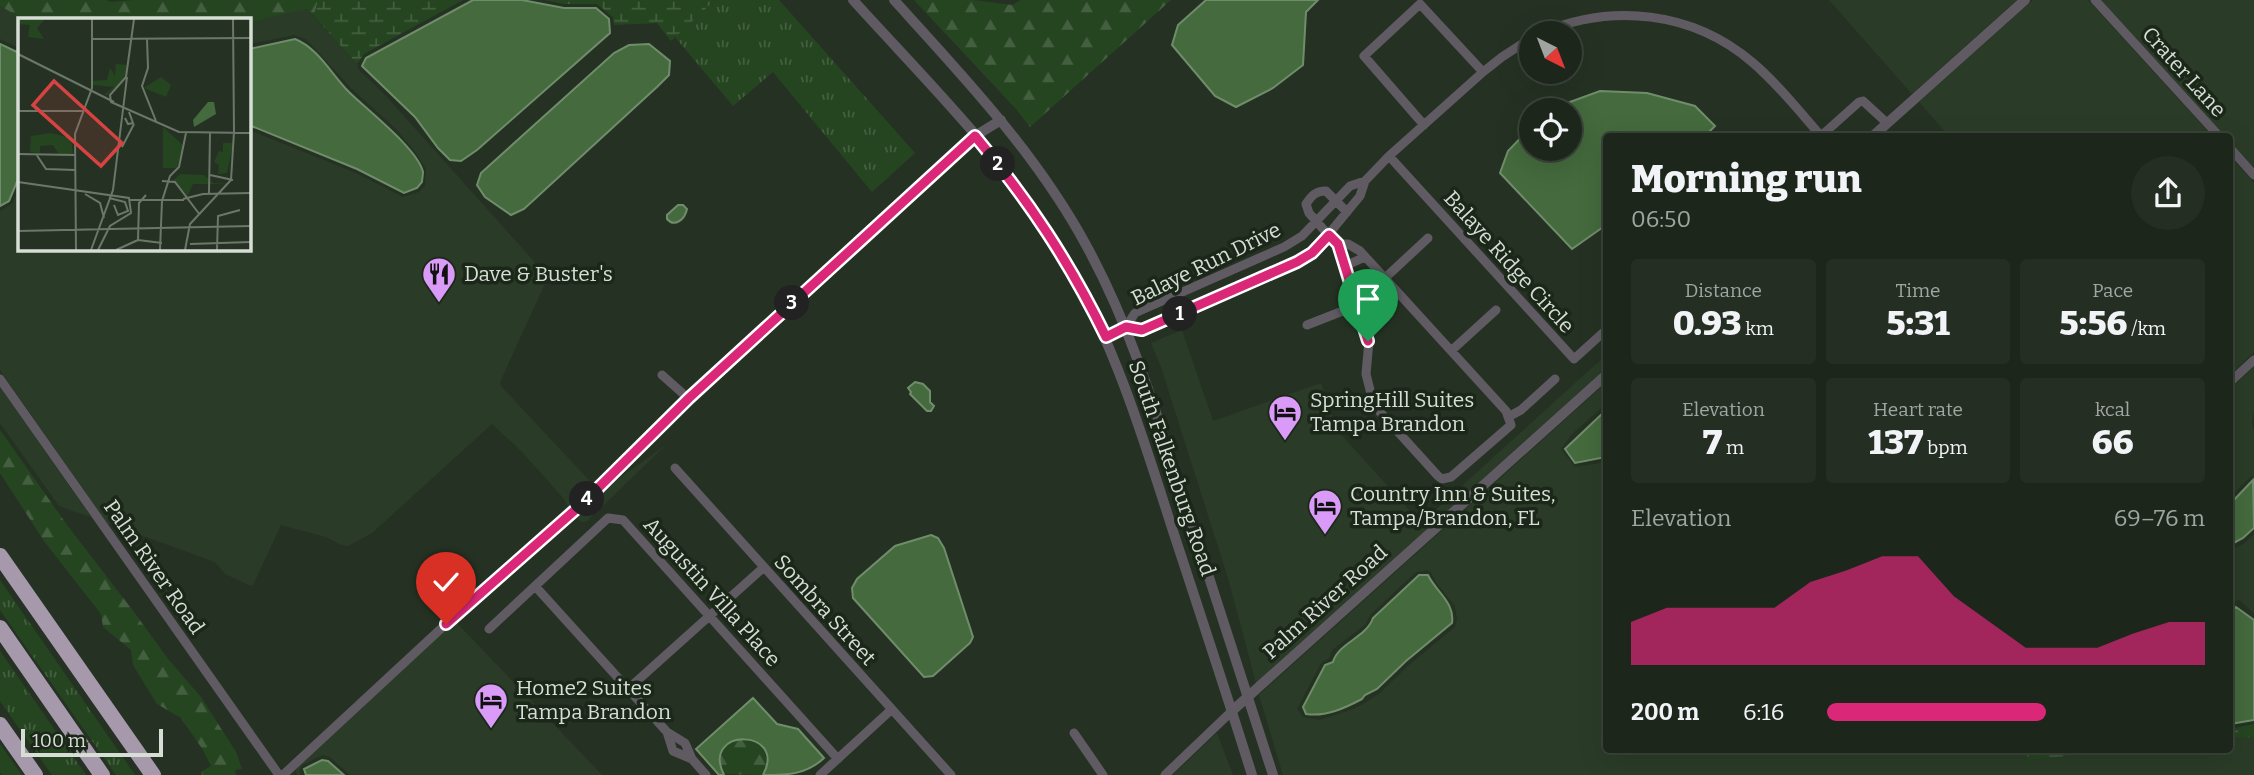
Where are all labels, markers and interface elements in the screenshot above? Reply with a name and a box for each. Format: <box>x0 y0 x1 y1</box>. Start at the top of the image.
inset map <box>18 18 250 250</box>
north arrow <box>1519 21 1582 84</box>
map controls <box>1519 21 1582 161</box>
street label: Crater Lane <box>2137 21 2231 123</box>
button: locate <box>1519 98 1582 161</box>
pin: 2 <box>981 146 1016 182</box>
text: 2 <box>992 152 1003 175</box>
text: Morning run <box>1631 156 1862 202</box>
button: share <box>2131 156 2205 230</box>
street label: Balaye Ridge Circle <box>1438 185 1580 339</box>
text: 06:50 <box>1631 205 1691 233</box>
street label: Balaye Run Drive <box>1127 217 1285 311</box>
restaurant icon: Dave & Buster's <box>420 255 458 304</box>
place label: Dave & Buster's <box>464 261 613 287</box>
pin <box>1338 269 1398 341</box>
text: Distance <box>1685 279 1762 302</box>
text: Time <box>1896 279 1940 302</box>
text: Pace <box>2092 279 2133 302</box>
icon: arrive <box>1349 280 1387 318</box>
pin: 3 <box>774 286 810 320</box>
text: 3 <box>786 291 797 314</box>
pin: 1 <box>1162 296 1198 332</box>
text: 1 <box>1175 302 1184 325</box>
text: 0.93 <box>1673 302 1742 344</box>
text: 5:31 <box>1886 302 1950 344</box>
text: 5:56 <box>2059 302 2127 344</box>
text: km <box>1742 317 1774 340</box>
text: /km <box>2127 317 2166 340</box>
street label: South Falkenburg Road <box>1123 357 1221 579</box>
place label: SpringHill Suites Tampa Brandon <box>1310 387 1474 437</box>
hotel icon: SpringHill Suites Tampa Brandon <box>1266 393 1304 442</box>
text: Elevation <box>1682 398 1765 421</box>
text: Heart rate <box>1873 398 1963 421</box>
text: kcal <box>2095 398 2130 421</box>
text: 7 <box>1703 421 1722 463</box>
text: 137 <box>1868 421 1923 463</box>
text: 66 <box>2092 421 2133 463</box>
text: m <box>1722 436 1744 459</box>
text: bpm <box>1923 436 1968 459</box>
place label: Country Inn & Suites, Tampa/Brandon, FL <box>1350 481 1555 531</box>
pin: 4 <box>570 482 604 516</box>
text: 4 <box>581 487 592 510</box>
hotel icon: Country Inn & Suites, Tampa/Brandon, FL <box>1306 487 1344 536</box>
street label: Palm River Road <box>98 495 210 639</box>
text: Elevation <box>1631 504 1731 532</box>
text: 69–76 m <box>2114 504 2205 532</box>
street label: Augustin Villa Place <box>638 512 786 672</box>
street label: Palm River Road <box>1258 539 1392 665</box>
street label: Sombra Street <box>768 549 882 671</box>
pin <box>416 552 476 624</box>
icon: check <box>427 563 465 601</box>
place label: Home2 Suites Tampa Brandon <box>516 675 671 725</box>
hotel icon: Home2 Suites Tampa Brandon <box>472 681 510 730</box>
text: 200 m <box>1631 698 1699 726</box>
text: 6:16 <box>1743 698 1784 726</box>
scale bar <box>21 726 163 758</box>
text: 100 m <box>32 729 86 752</box>

